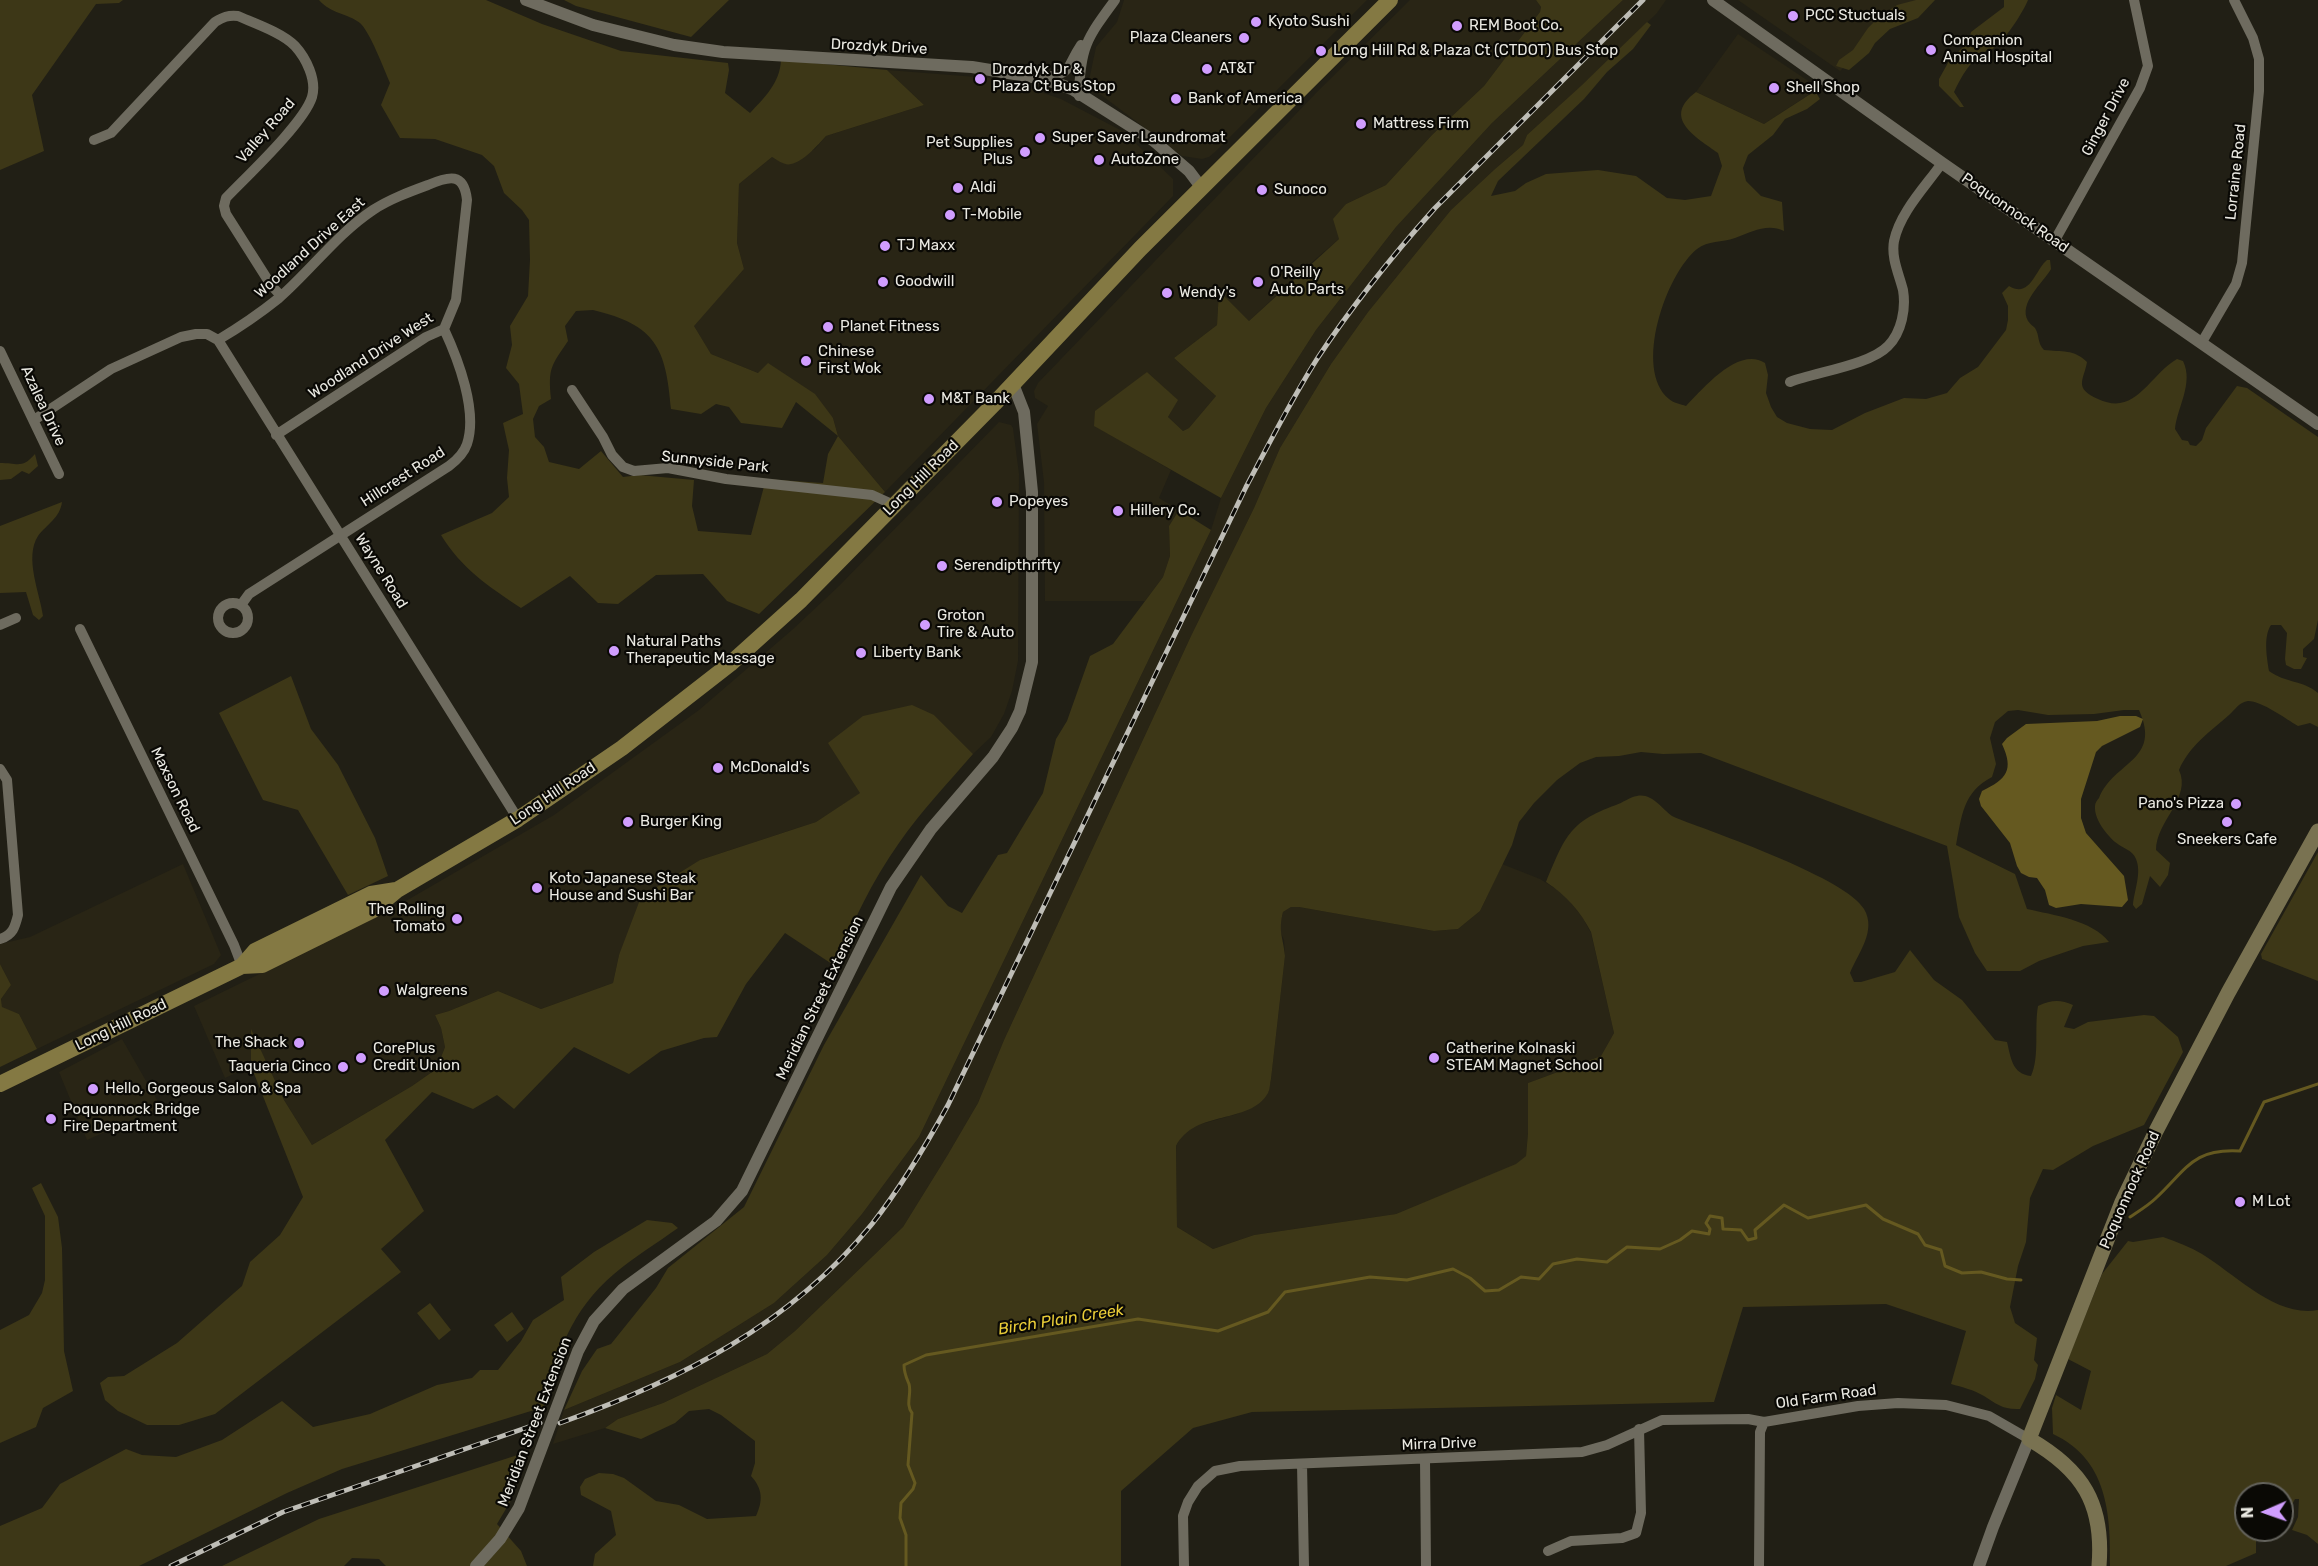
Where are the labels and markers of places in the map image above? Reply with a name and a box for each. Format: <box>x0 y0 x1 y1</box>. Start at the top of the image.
place label: PCC Stuctuals <box>1805 7 1905 25</box>
marker: PCC Stuctuals <box>1786 9 1800 23</box>
place label: Kyoto Sushi <box>1268 13 1350 31</box>
marker: Kyoto Sushi <box>1249 15 1263 29</box>
place label: REM Boot Co. <box>1469 17 1562 35</box>
marker: REM Boot Co. <box>1450 19 1464 33</box>
place label: Plaza Cleaners <box>1130 29 1232 47</box>
marker: Plaza Cleaners <box>1237 31 1251 45</box>
place label: Companion Animal Hospital <box>1943 32 2052 67</box>
place label: Long Hill Rd & Plaza Ct (CTDOT) Bus Stop <box>1333 42 1618 60</box>
marker: Companion Animal Hospital <box>1924 43 1938 57</box>
marker: Long Hill Rd & Plaza Ct (CTDOT) Bus Stop <box>1314 44 1328 58</box>
place label: AT&T <box>1219 60 1255 78</box>
place label: Drozdyk Dr & Plaza Ct Bus Stop <box>992 61 1116 96</box>
marker: AT&T <box>1200 62 1214 76</box>
marker: Drozdyk Dr & Plaza Ct Bus Stop <box>973 72 987 86</box>
place label: Shell Shop <box>1786 79 1860 97</box>
marker: Shell Shop <box>1767 81 1781 95</box>
place label: Bank of America <box>1188 90 1302 108</box>
marker: Bank of America <box>1169 92 1183 106</box>
place label: Mattress Firm <box>1373 115 1469 133</box>
marker: Mattress Firm <box>1354 117 1368 131</box>
place label: Super Saver Laundromat <box>1052 129 1226 147</box>
marker: Super Saver Laundromat <box>1033 131 1047 145</box>
place label: Pet Supplies Plus <box>926 134 1013 169</box>
marker: Pet Supplies Plus <box>1018 145 1032 159</box>
place label: AutoZone <box>1111 151 1179 169</box>
marker: AutoZone <box>1092 153 1106 167</box>
place label: Aldi <box>970 179 996 197</box>
marker: Aldi <box>951 181 965 195</box>
place label: Sunoco <box>1274 181 1327 199</box>
marker: Sunoco <box>1255 183 1269 197</box>
place label: T-Mobile <box>962 206 1022 224</box>
marker: T-Mobile <box>943 208 957 222</box>
place label: TJ Maxx <box>897 237 955 255</box>
marker: TJ Maxx <box>878 239 892 253</box>
place label: O'Reilly Auto Parts <box>1270 264 1344 299</box>
place label: Goodwill <box>895 273 954 291</box>
marker: Goodwill <box>876 275 890 289</box>
marker: O'Reilly Auto Parts <box>1251 275 1265 289</box>
place label: Wendy's <box>1179 284 1236 302</box>
marker: Wendy's <box>1160 286 1174 300</box>
place label: Planet Fitness <box>840 318 940 336</box>
marker: Planet Fitness <box>821 320 835 334</box>
place label: Chinese First Wok <box>818 343 881 378</box>
marker: Chinese First Wok <box>799 354 813 368</box>
place label: M&T Bank <box>941 390 1010 408</box>
marker: M&T Bank <box>922 392 936 406</box>
place label: Popeyes <box>1009 493 1068 511</box>
marker: Popeyes <box>990 495 1004 509</box>
place label: Hillery Co. <box>1130 502 1200 520</box>
marker: Hillery Co. <box>1111 504 1125 518</box>
place label: Serendipthrifty <box>954 557 1060 575</box>
marker: Serendipthrifty <box>935 559 949 573</box>
place label: Groton Tire & Auto <box>937 607 1014 642</box>
marker: Groton Tire & Auto <box>918 618 932 632</box>
place label: Natural Paths Therapeutic Massage <box>626 633 775 668</box>
marker: Natural Paths Therapeutic Massage <box>607 644 621 658</box>
place label: Liberty Bank <box>873 644 961 662</box>
marker: Liberty Bank <box>854 646 868 660</box>
place label: McDonald's <box>730 759 810 777</box>
marker: McDonald's <box>711 761 725 775</box>
place label: Pano's Pizza <box>2138 795 2224 813</box>
marker: Pano's Pizza <box>2229 797 2243 811</box>
place label: Burger King <box>640 813 722 831</box>
marker: Burger King <box>621 815 635 829</box>
marker: Sneekers Cafe <box>2220 815 2234 829</box>
place label: Sneekers Cafe <box>2177 831 2277 849</box>
place label: Koto Japanese Steak House and Sushi Bar <box>549 870 696 905</box>
marker: Koto Japanese Steak House and Sushi Bar <box>530 881 544 895</box>
place label: The Rolling Tomato <box>368 901 445 936</box>
marker: The Rolling Tomato <box>450 912 464 926</box>
place label: Walgreens <box>396 982 468 1000</box>
marker: Walgreens <box>377 984 391 998</box>
place label: The Shack <box>215 1034 287 1052</box>
marker: The Shack <box>292 1036 306 1050</box>
place label: CorePlus Credit Union <box>373 1040 460 1075</box>
place label: Catherine Kolnaski STEAM Magnet School <box>1446 1040 1602 1075</box>
marker: CorePlus Credit Union <box>354 1051 368 1065</box>
marker: Catherine Kolnaski STEAM Magnet School <box>1427 1051 1441 1065</box>
place label: Taqueria Cinco <box>228 1058 331 1076</box>
marker: Taqueria Cinco <box>336 1060 350 1074</box>
place label: Hello, Gorgeous Salon & Spa <box>105 1080 301 1098</box>
marker: Hello, Gorgeous Salon & Spa <box>86 1082 100 1096</box>
place label: Poquonnock Bridge Fire Department <box>63 1101 200 1136</box>
marker: Poquonnock Bridge Fire Department <box>44 1112 58 1126</box>
place label: M Lot <box>2252 1193 2290 1211</box>
marker: M Lot <box>2233 1195 2247 1209</box>

